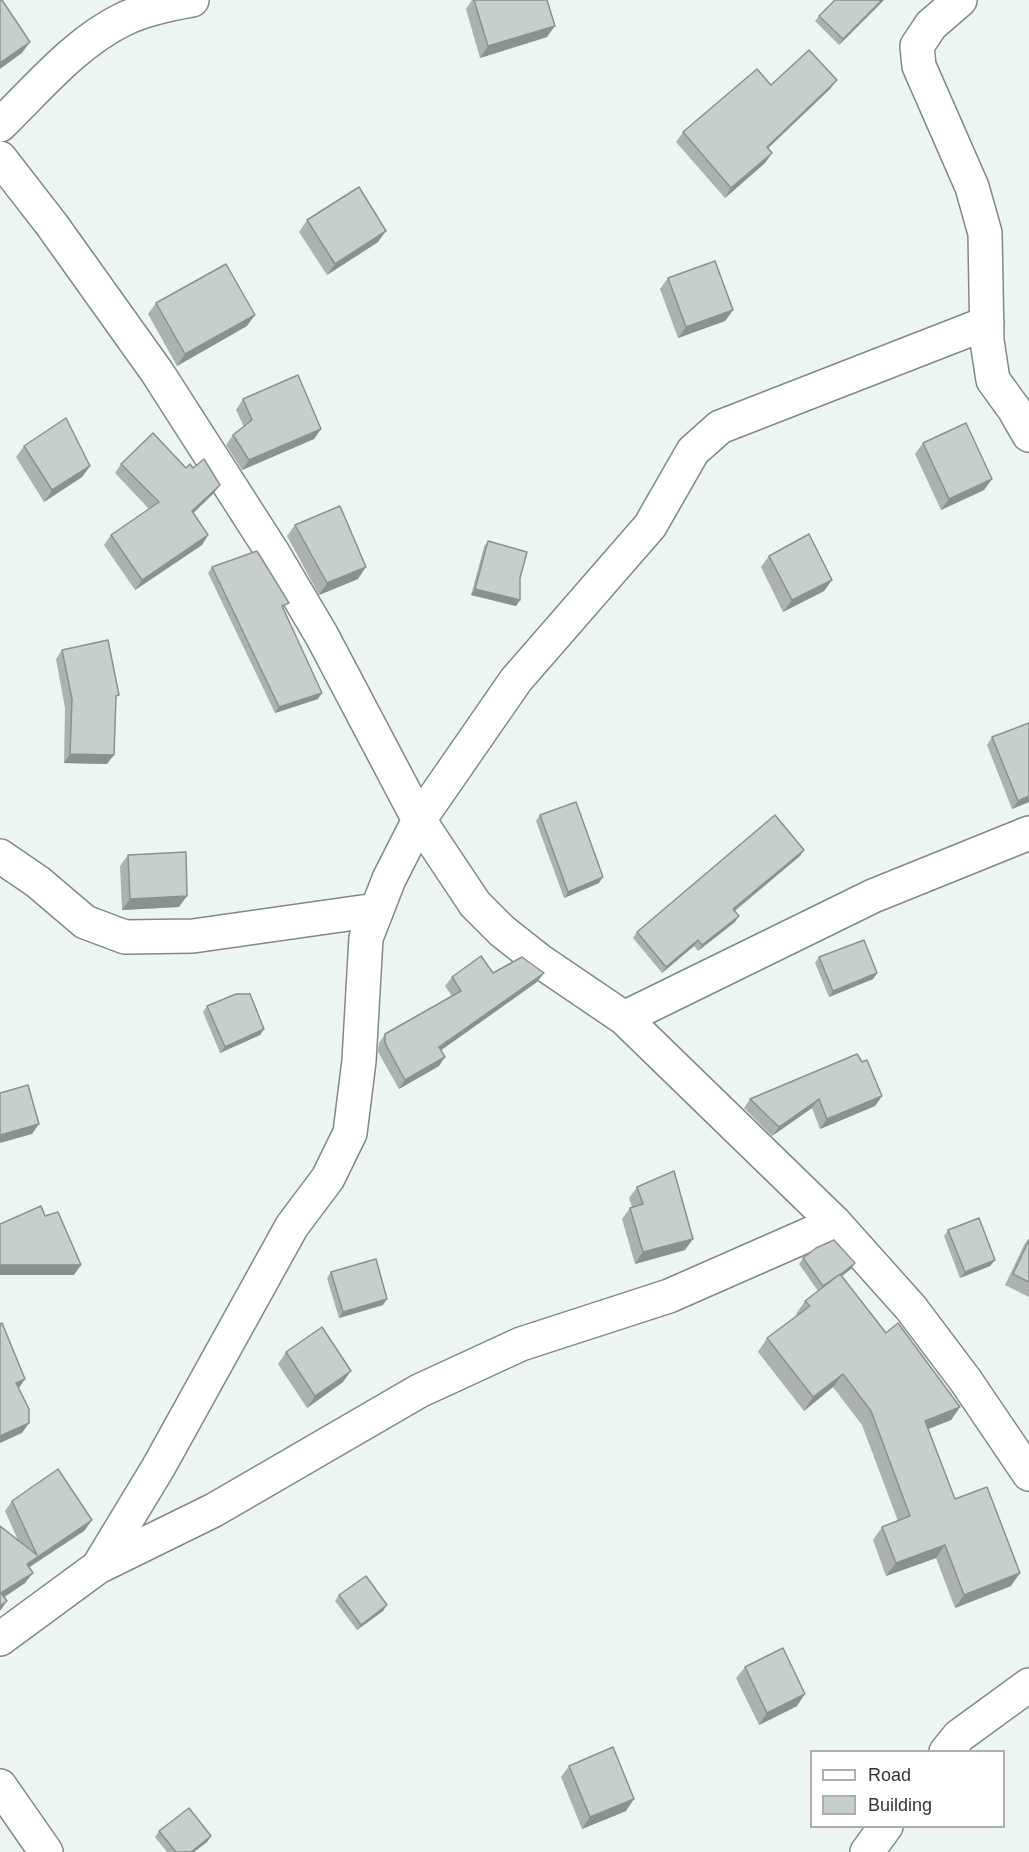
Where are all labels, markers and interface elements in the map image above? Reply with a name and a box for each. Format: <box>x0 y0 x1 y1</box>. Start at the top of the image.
legend <box>810 1750 1005 1828</box>
text: Road <box>868 1765 911 1785</box>
text: Building <box>868 1795 932 1815</box>

